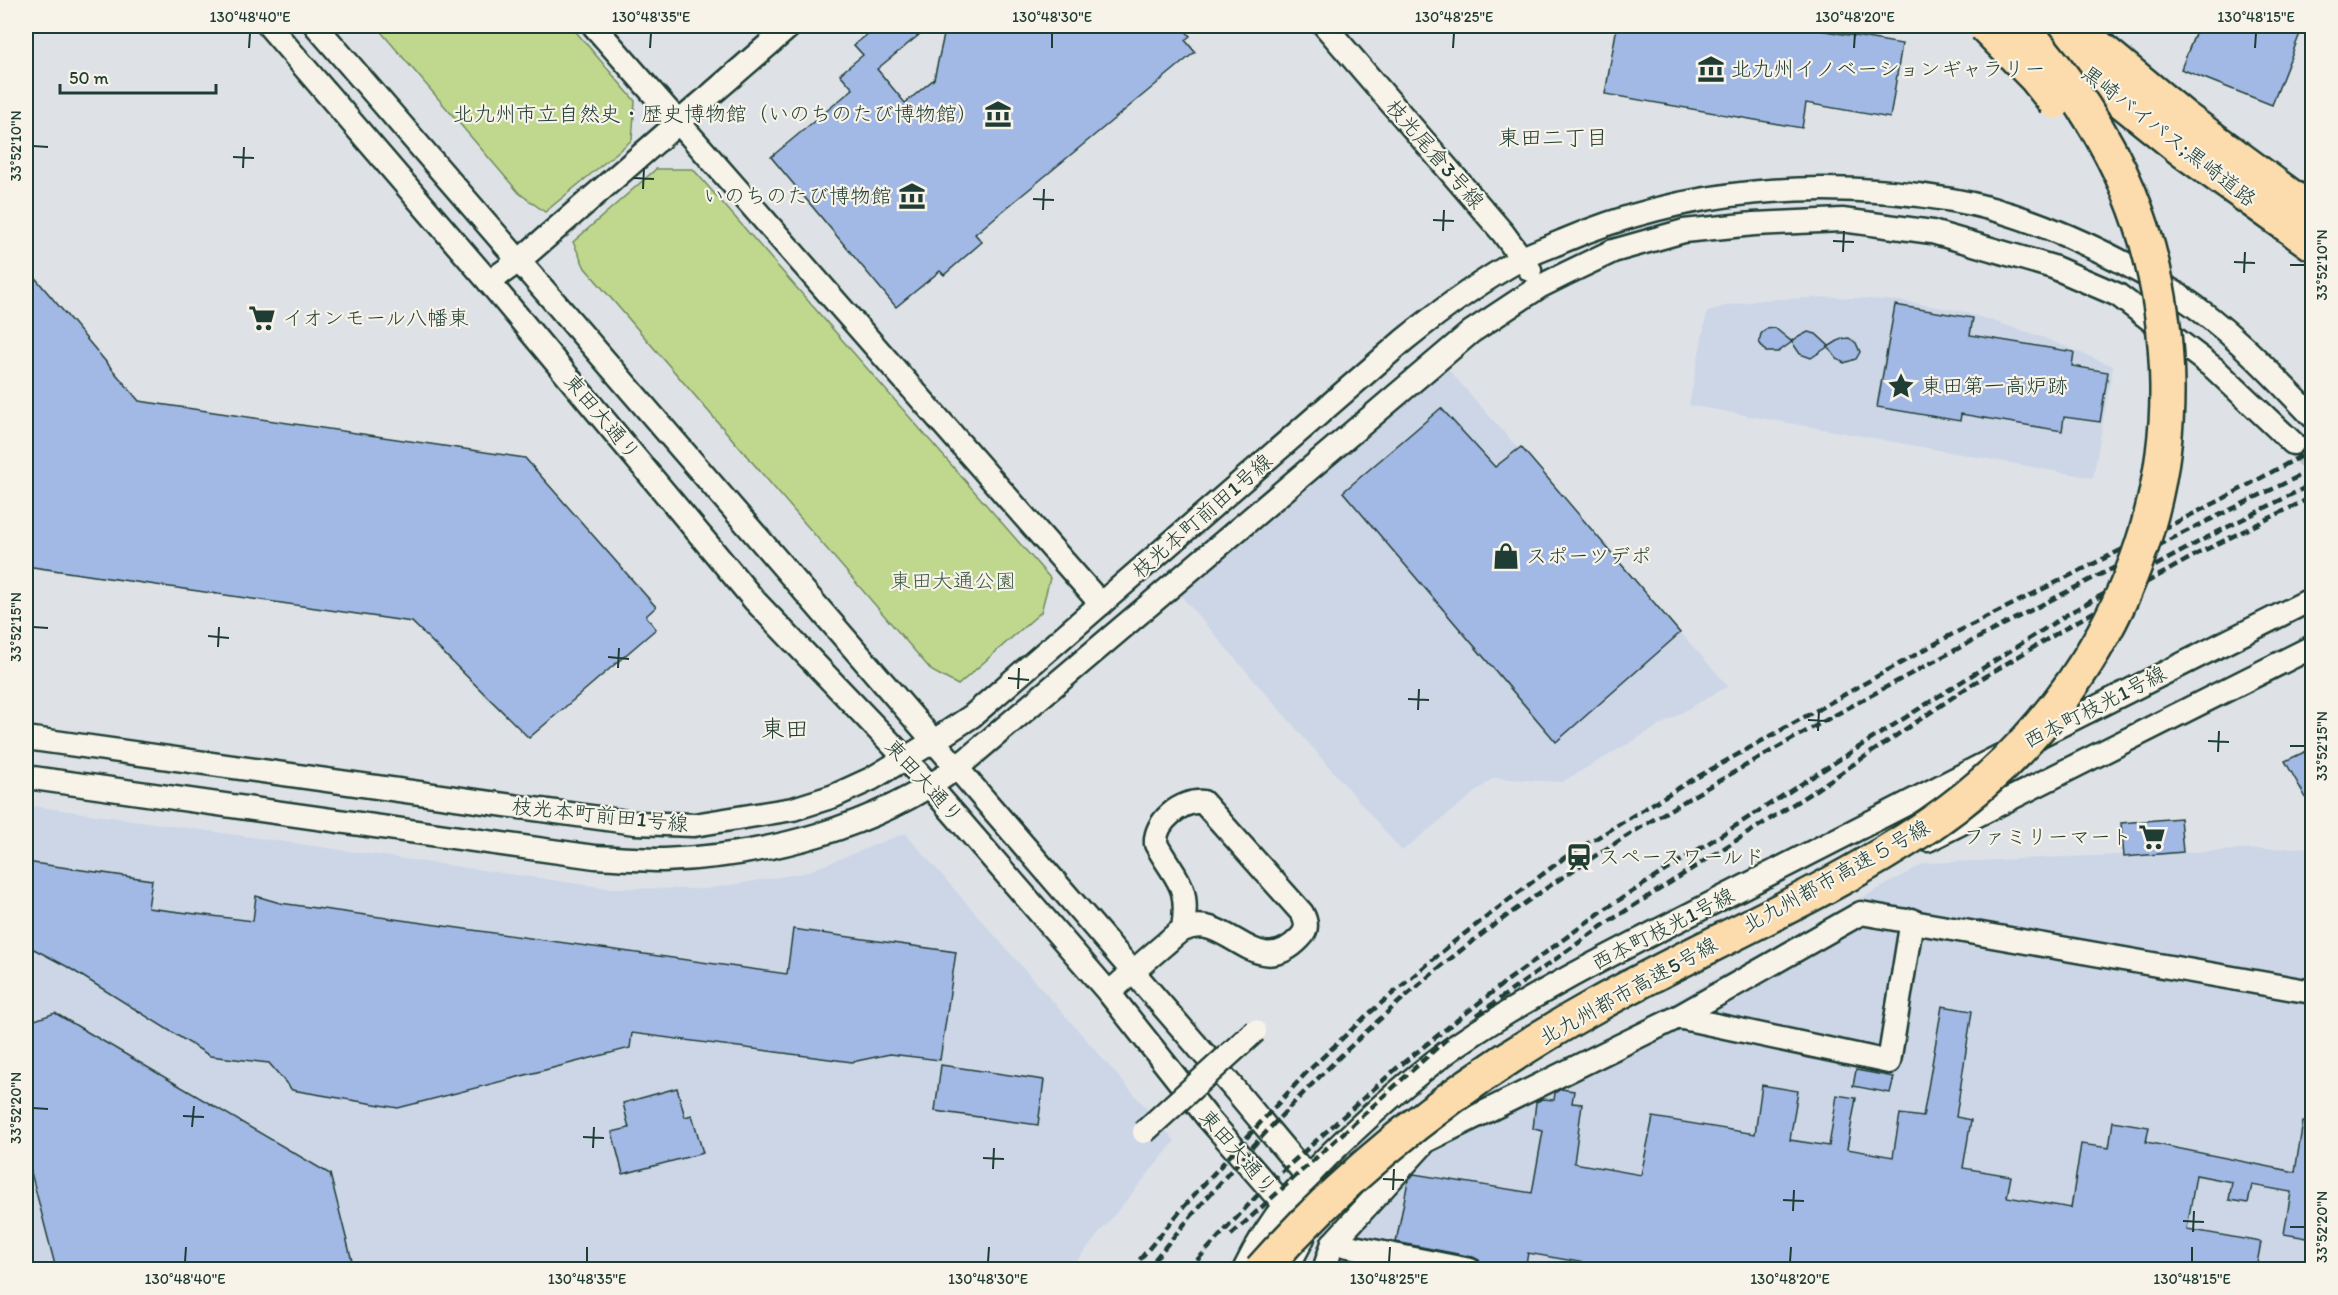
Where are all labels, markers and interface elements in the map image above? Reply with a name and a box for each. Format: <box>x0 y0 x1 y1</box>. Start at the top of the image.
text: 130°48'40"E <box>210 8 290 26</box>
text: 130°48'35"E <box>612 8 690 26</box>
text: 130°48'30"E <box>1012 8 1092 26</box>
text: 130°48'25"E <box>1415 8 1493 26</box>
text: 130°48'20"E <box>1815 8 1895 26</box>
text: 130°48'15"E <box>2217 8 2295 26</box>
museum icon: 北九州イノベーションギャラリー <box>1696 54 1726 84</box>
place label: 北九州イノベーションギャラリー <box>1731 56 2046 81</box>
scale bar <box>60 57 216 95</box>
street label: 黒崎バイパス;黒崎道路 <box>2077 60 2262 212</box>
text: 50 m <box>69 67 109 89</box>
street label: 枝光尾倉3号線 <box>1381 94 1490 214</box>
museum icon: 北九州市立自然史・歴史博物館（いのちのたび博物館） <box>983 99 1013 129</box>
place label: 北九州市立自然史・歴史博物館（いのちのたび博物館） <box>453 101 978 126</box>
text: 33°52'10"N <box>7 110 25 182</box>
district label: 東田二丁目 <box>1498 124 1608 151</box>
museum icon: いのちのたび博物館 <box>897 181 927 211</box>
place label: いのちのたび博物館 <box>703 183 892 208</box>
text: 33°52'10"N <box>2313 229 2331 301</box>
supermarket icon: イオンモール八幡東 <box>247 303 277 333</box>
place label: イオンモール八幡東 <box>282 305 469 330</box>
street label: 東田大通り <box>559 368 646 465</box>
place icon: 東田第一高炉跡 <box>1886 371 1916 401</box>
place label: 東田第一高炉跡 <box>1921 373 2068 398</box>
street label: 枝光本町前田1号線 <box>1126 448 1277 583</box>
shop icon: スポーツデポ <box>1491 541 1521 571</box>
place label: スポーツデポ <box>1526 543 1652 568</box>
park label: 東田大通公園 <box>890 568 1016 593</box>
text: 33°52'15"N <box>7 592 25 662</box>
street label: 西本町枝光1号線 <box>2019 660 2170 753</box>
text: 33°52'15"N <box>2313 711 2331 781</box>
district label: 東田 <box>761 714 809 743</box>
street label: 東田大通り <box>880 733 969 828</box>
street label: 枝光本町前田1号線 <box>510 793 690 836</box>
street label: 北九州都市高速５号線 <box>1738 814 1934 937</box>
supermarket icon: ファミリーマート <box>2137 822 2167 852</box>
place label: ファミリーマート <box>1964 824 2132 849</box>
station icon: スペースワールド <box>1564 842 1594 872</box>
place label: スペースワールド <box>1599 844 1764 869</box>
street label: 西本町枝光1号線 <box>1587 882 1738 975</box>
street label: 北九州都市高速5号線 <box>1534 931 1721 1050</box>
text: 33°52'20"N <box>7 1072 25 1144</box>
street label: 東田大通り <box>1195 1104 1282 1199</box>
text: 33°52'20"N <box>2313 1191 2331 1263</box>
text: 130°48'40"E <box>145 1270 225 1288</box>
text: 130°48'35"E <box>548 1270 626 1288</box>
text: 130°48'30"E <box>948 1270 1028 1288</box>
text: 130°48'25"E <box>1350 1270 1428 1288</box>
text: 130°48'20"E <box>1750 1270 1830 1288</box>
text: 130°48'15"E <box>2153 1270 2231 1288</box>

